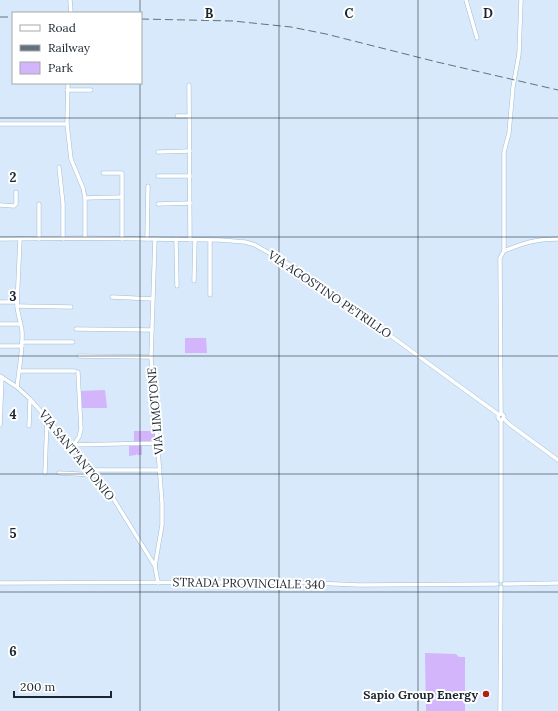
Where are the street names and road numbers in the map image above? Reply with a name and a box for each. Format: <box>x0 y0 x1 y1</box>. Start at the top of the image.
street label: VIA AGOSTINO PETRILLO <box>265 246 395 341</box>
street label: VIA LIMOTONE <box>144 367 166 456</box>
street label: VIA SANT'ANTONIO <box>35 406 118 503</box>
street label: STRADA PROVINCIALE 340 <box>173 574 325 592</box>

